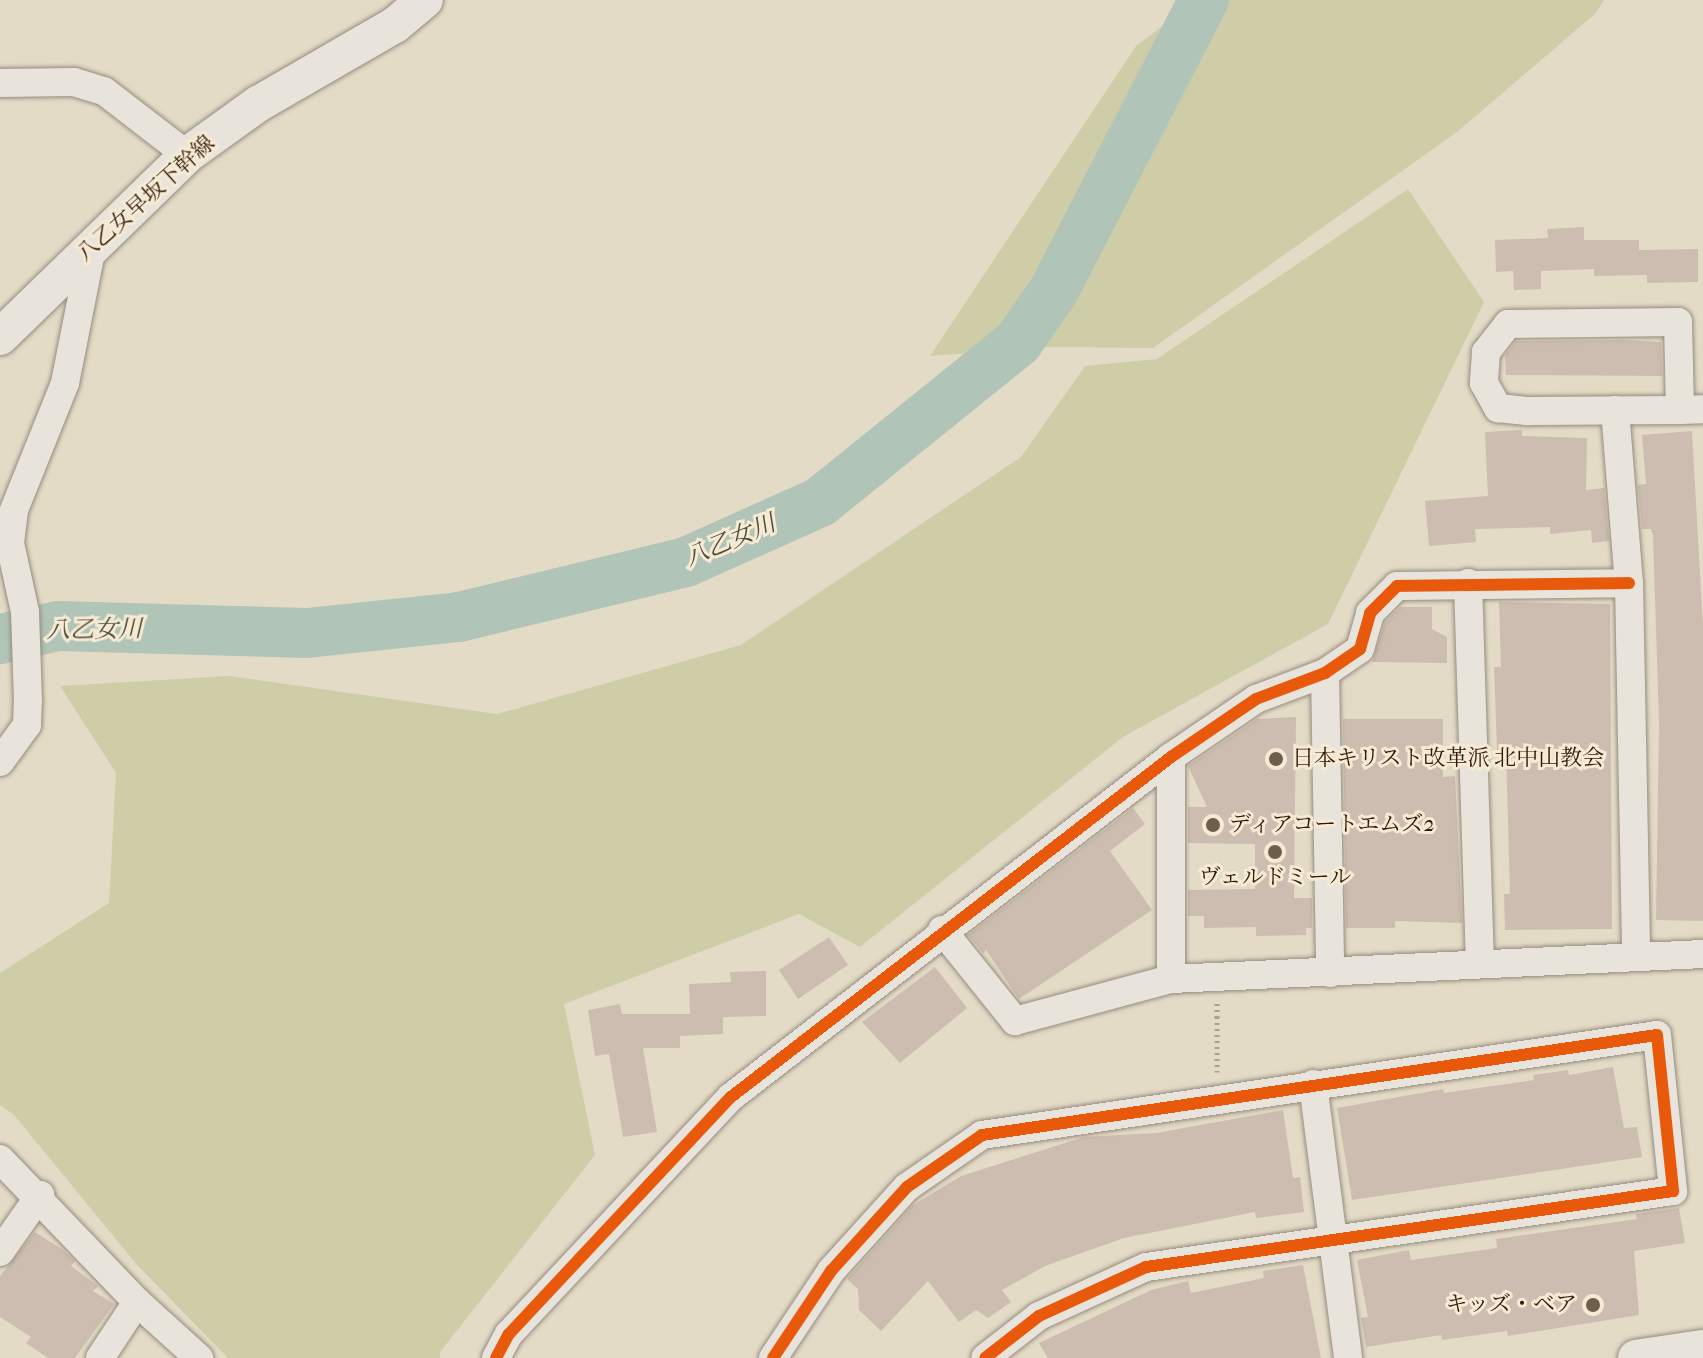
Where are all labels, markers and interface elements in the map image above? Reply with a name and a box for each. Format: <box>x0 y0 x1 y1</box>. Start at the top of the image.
street label: 八乙女早坂下幹線 <box>72 130 220 268</box>
water label: 八乙女川 <box>680 509 780 573</box>
water label: 八乙女川 <box>46 615 142 645</box>
place label: 日本キリスト改革派 北中山教会 <box>1292 746 1605 772</box>
marker: 日本キリスト改革派 北中山教会 <box>1267 750 1285 768</box>
place label: ディアコートエムズ2 <box>1229 812 1438 838</box>
marker: ディアコートエムズ2 <box>1204 816 1222 834</box>
marker: ヴェルドミール <box>1266 843 1284 861</box>
place label: ヴェルドミール <box>1198 865 1352 891</box>
place label: キッズ・ベア <box>1445 1292 1577 1318</box>
marker: キッズ・ベア <box>1584 1296 1602 1314</box>

